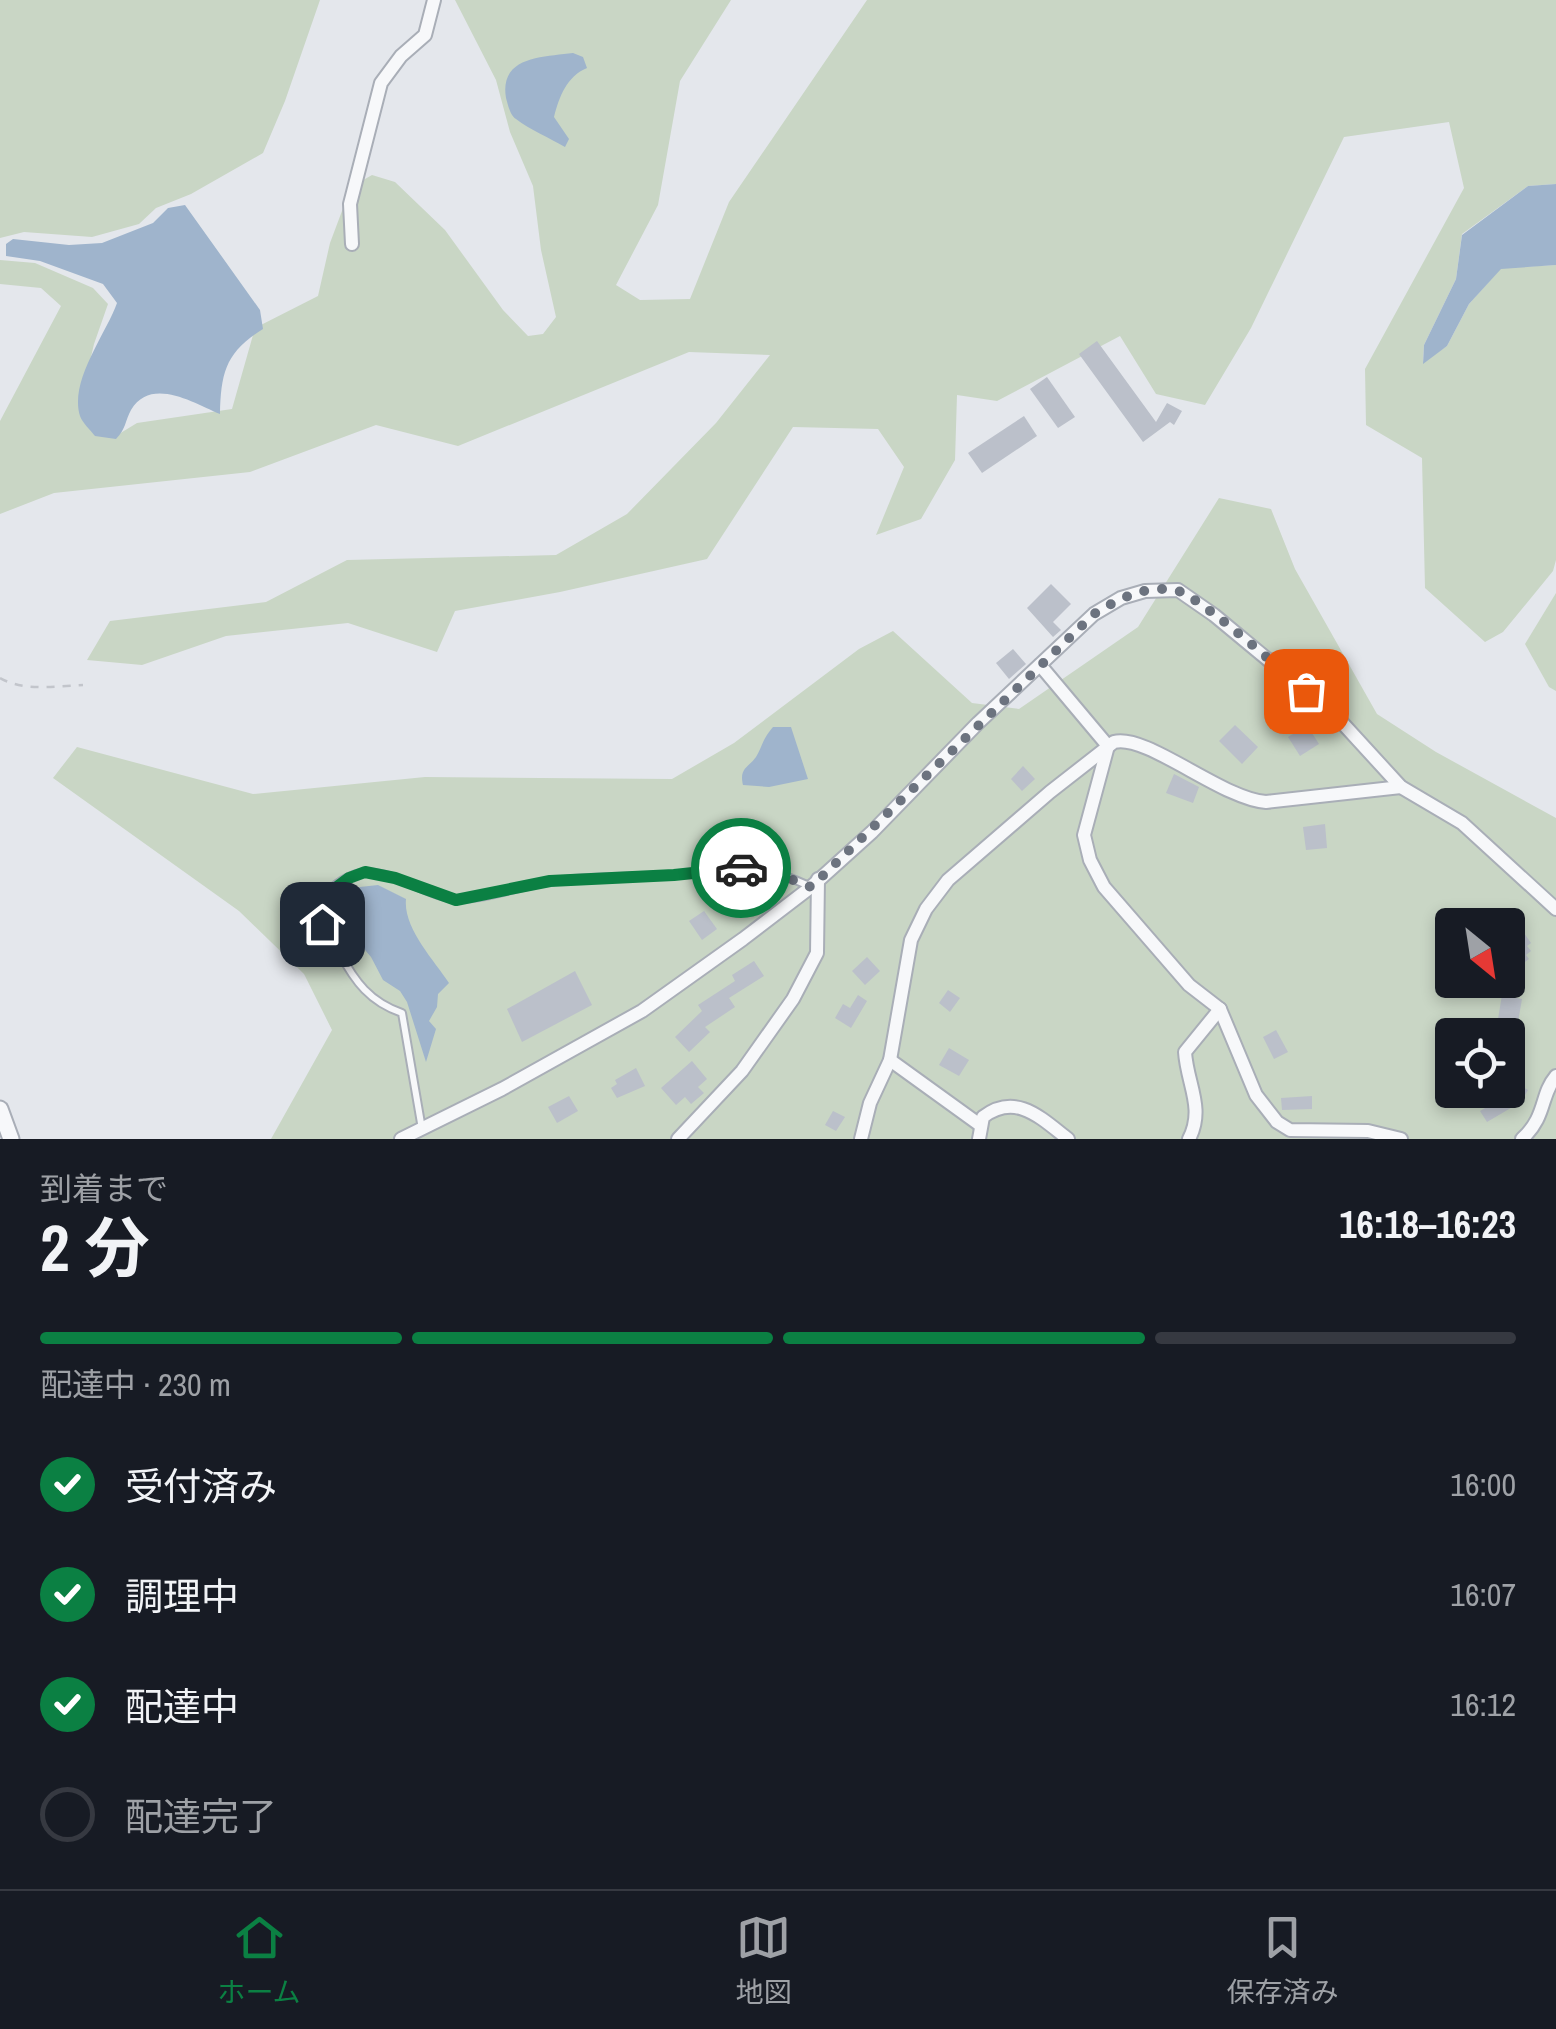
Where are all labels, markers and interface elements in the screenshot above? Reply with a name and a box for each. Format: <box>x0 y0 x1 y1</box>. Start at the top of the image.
pin <box>1264 649 1349 734</box>
icon: bag <box>1279 664 1334 719</box>
courier <box>691 818 791 918</box>
icon: car <box>714 841 769 896</box>
pin <box>280 882 365 967</box>
icon: home <box>295 897 350 952</box>
north arrow <box>1435 908 1525 998</box>
map controls <box>1435 908 1525 1108</box>
button: locate <box>1435 1018 1525 1108</box>
text: 到着まで <box>40 1167 168 1210</box>
text: 16:18–16:23 <box>1339 1199 1516 1250</box>
text: 2 分 <box>40 1204 149 1291</box>
text: 配達中 · 230 m <box>40 1363 231 1406</box>
icon: check <box>40 1457 95 1512</box>
text: 受付済み <box>125 1461 277 1512</box>
text: 16:00 <box>1450 1463 1516 1506</box>
icon: check <box>40 1567 95 1622</box>
text: 調理中 <box>125 1571 239 1622</box>
text: 16:07 <box>1450 1573 1516 1616</box>
icon: check <box>40 1677 95 1732</box>
text: 配達中 <box>125 1681 239 1732</box>
text: 16:12 <box>1450 1683 1516 1726</box>
text: 配達完了 <box>125 1791 277 1842</box>
tab: ホーム <box>217 1910 301 2011</box>
tab: 地図 <box>736 1910 792 2011</box>
tab: 保存済み <box>1226 1910 1339 2011</box>

